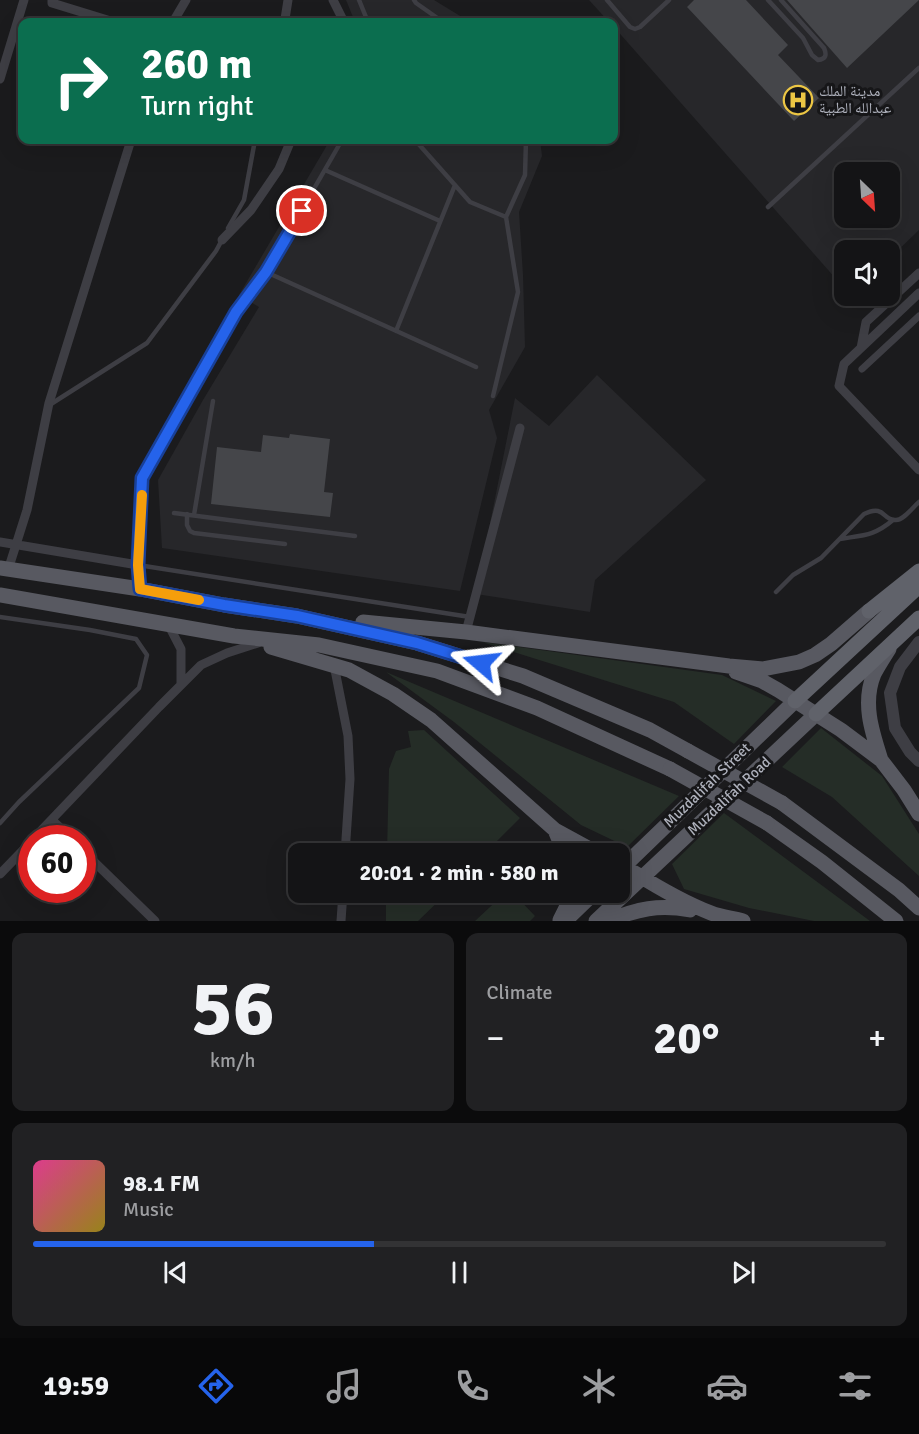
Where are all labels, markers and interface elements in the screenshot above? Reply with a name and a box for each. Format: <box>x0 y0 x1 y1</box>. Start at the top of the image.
text: 260 m <box>141 39 252 90</box>
icon: right <box>42 42 120 120</box>
place label: مدينة الملك عبدالله الطبية <box>819 82 892 117</box>
hospital icon: مدينة الملك عبدالله الطبية <box>782 84 814 116</box>
text: Turn right <box>141 90 254 123</box>
north arrow <box>834 162 900 228</box>
map controls <box>834 162 900 306</box>
pin <box>276 185 327 236</box>
icon: arrive <box>285 194 318 227</box>
button: sound <box>834 240 900 306</box>
position arrow <box>449 631 513 695</box>
street label: Muzdalifah Street <box>660 739 754 831</box>
street label: Muzdalifah Road <box>684 753 774 839</box>
speed limit sign: 60 <box>18 825 96 903</box>
text: 20:01 · 2 min · 580 m <box>359 859 559 886</box>
text: 56 <box>191 961 275 1057</box>
text: Climate <box>487 980 552 1005</box>
text: 20° <box>653 1011 720 1066</box>
text: − <box>487 1018 504 1059</box>
text: + <box>868 1018 886 1059</box>
text: km/h <box>210 1048 255 1073</box>
text: 98.1 FM <box>123 1170 200 1197</box>
text: Music <box>123 1197 174 1222</box>
icon: previous <box>159 1256 192 1289</box>
icon: pause <box>443 1256 476 1289</box>
icon: next <box>727 1256 760 1289</box>
icon: directions <box>195 1365 237 1407</box>
icon: music <box>323 1365 365 1407</box>
icon: phone <box>451 1365 493 1407</box>
icon: climate <box>578 1365 620 1407</box>
icon: car <box>706 1365 748 1407</box>
icon: filters <box>834 1365 876 1407</box>
text: 19:59 <box>43 1370 109 1403</box>

